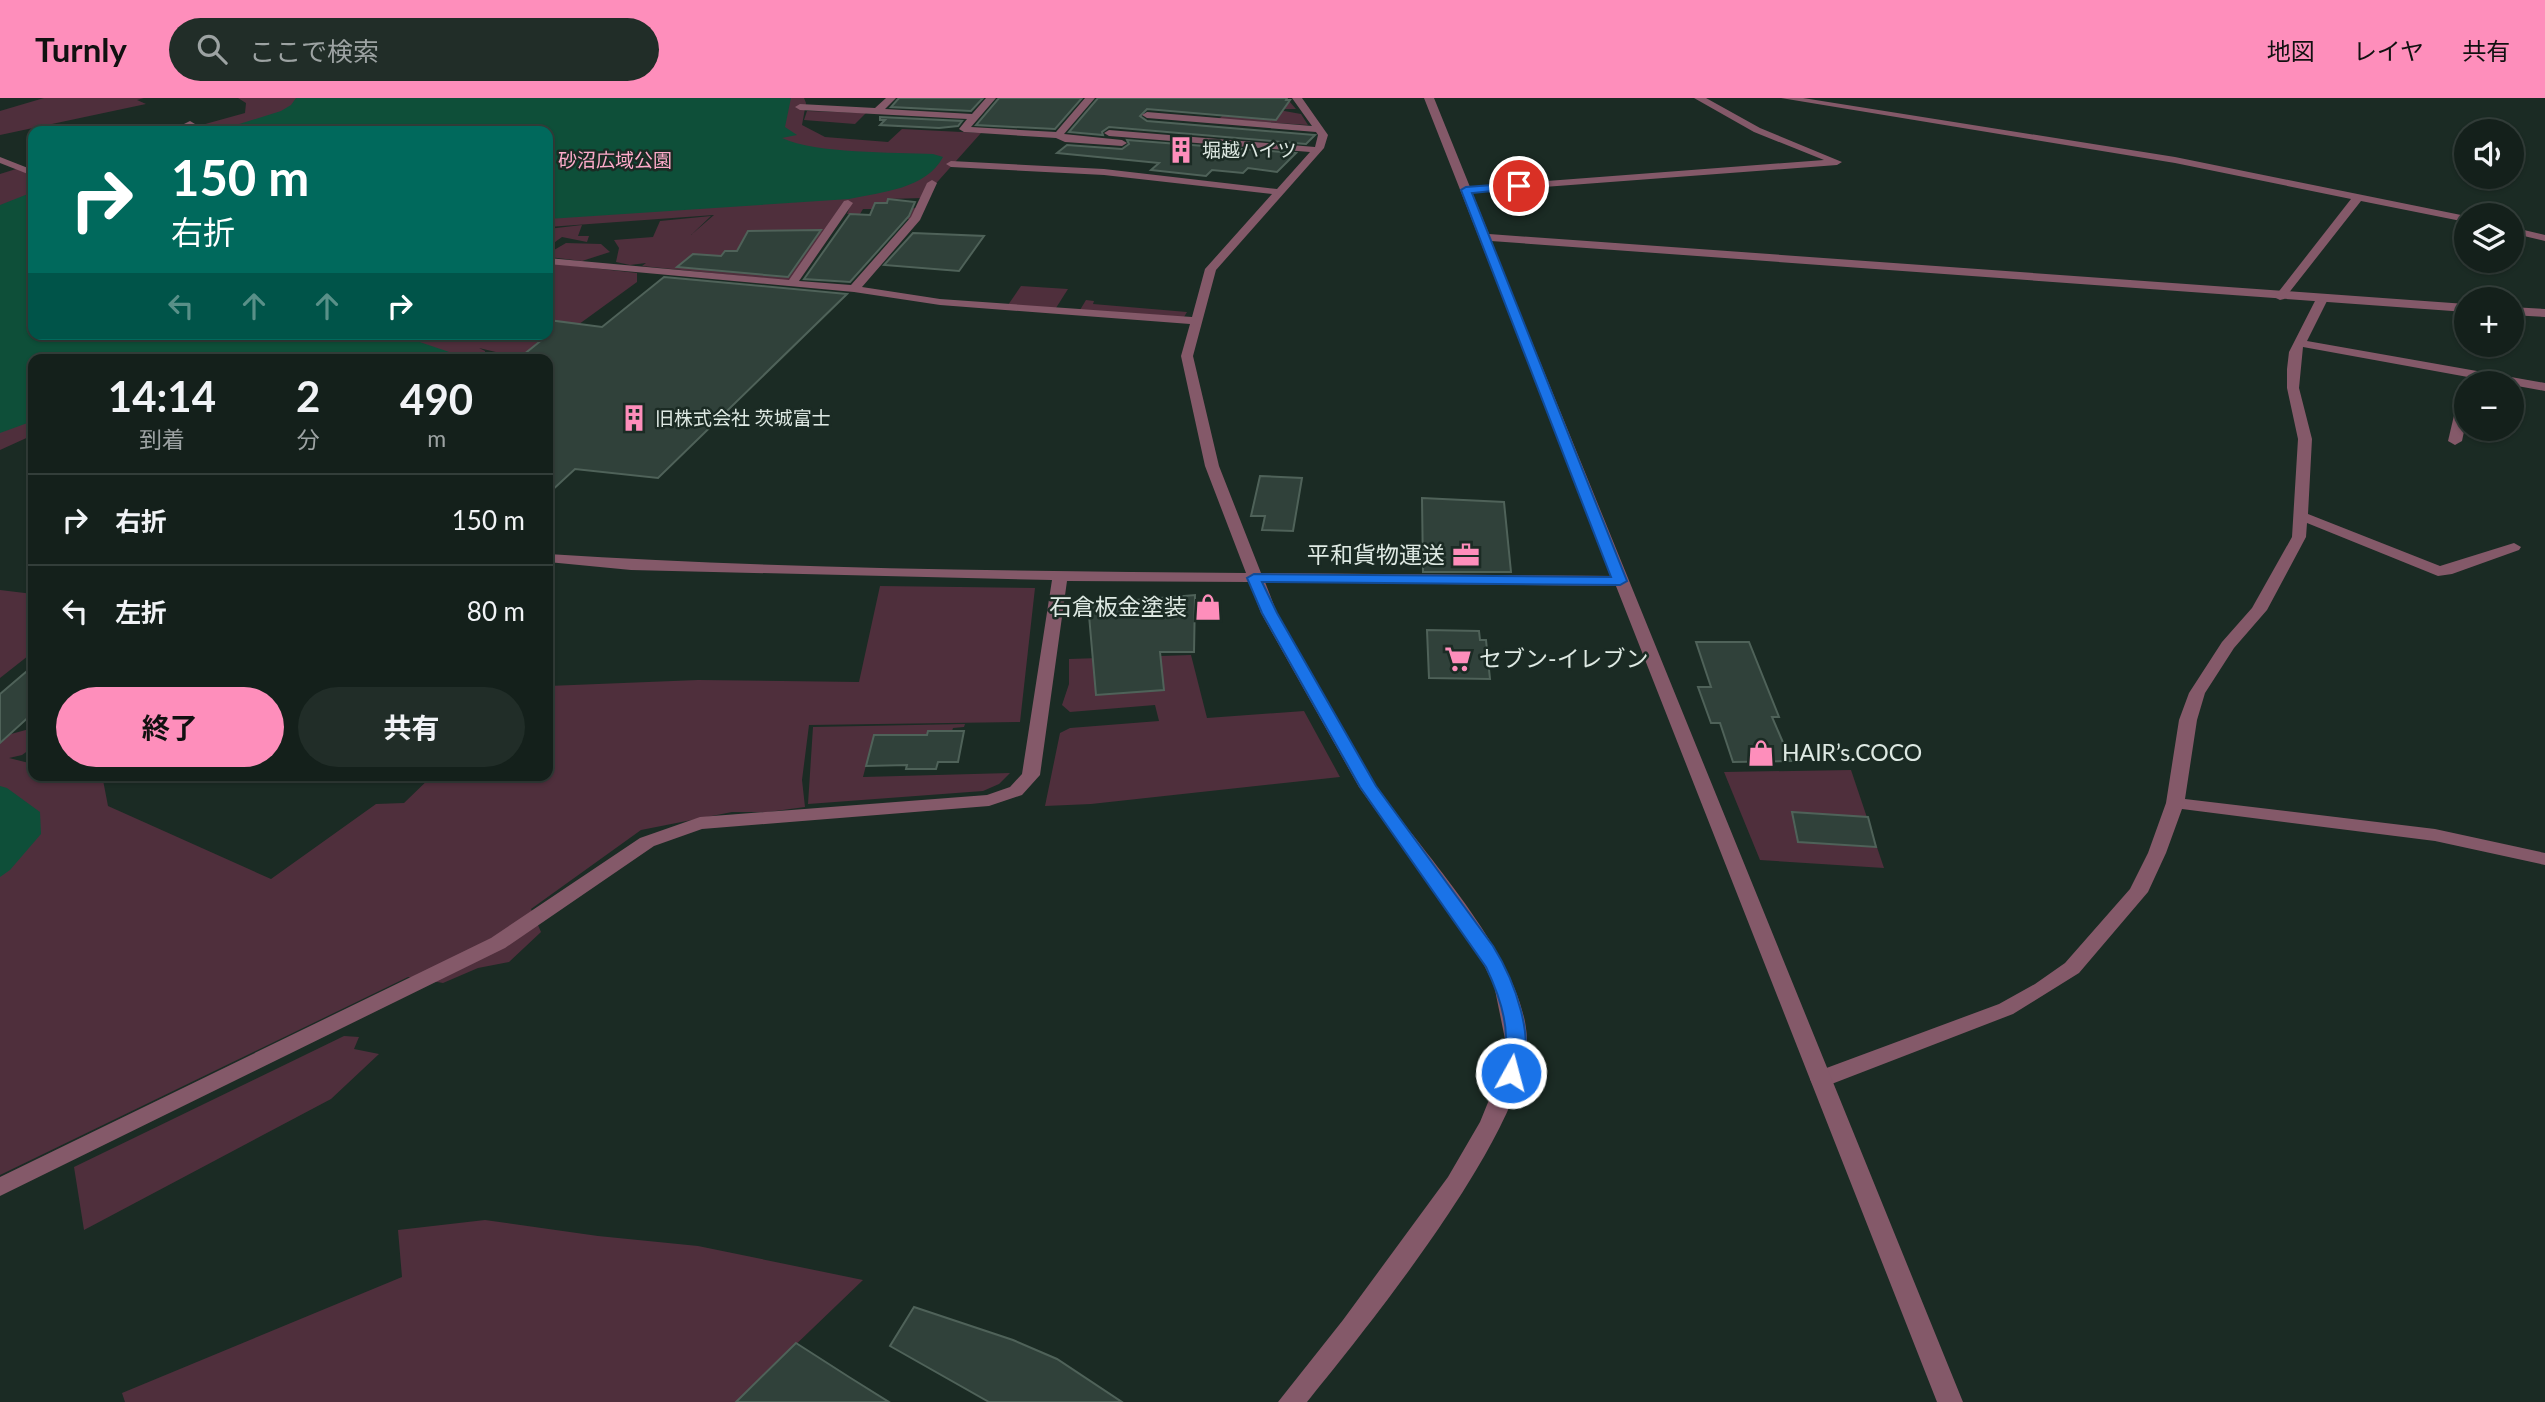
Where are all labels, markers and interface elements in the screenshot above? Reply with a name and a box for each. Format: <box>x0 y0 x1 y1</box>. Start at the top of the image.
search box <box>169 18 659 81</box>
text: Turnly <box>35 29 127 69</box>
icon: search <box>193 30 231 68</box>
text: ここで検索 <box>249 35 379 67</box>
text: 地図 <box>2267 36 2315 65</box>
text: レイヤ <box>2353 36 2424 65</box>
text: 共有 <box>2462 36 2510 65</box>
map controls <box>2454 119 2524 441</box>
button: sound <box>2454 119 2524 189</box>
building icon: 堀越ハイツ <box>1166 135 1196 165</box>
place label: 堀越ハイツ <box>1202 138 1297 161</box>
text: 150 m <box>171 148 309 206</box>
park label: 砂沼広域公園 <box>558 148 672 171</box>
icon: right <box>56 154 147 245</box>
pin <box>1489 156 1549 216</box>
icon: arrive <box>1500 167 1538 205</box>
button: layers <box>2454 203 2524 273</box>
text: 右折 <box>171 212 235 251</box>
icon: left <box>162 287 200 325</box>
icon: ahead <box>235 287 273 325</box>
icon: ahead <box>308 287 346 325</box>
icon: right <box>381 287 419 325</box>
button: + <box>2454 287 2524 357</box>
text: 14:14 <box>108 371 216 421</box>
text: 2 <box>296 371 320 421</box>
button: − <box>2454 371 2524 441</box>
text: 490 <box>400 374 473 424</box>
building icon: 旧株式会社 茨城富士 <box>619 403 649 433</box>
place label: 旧株式会社 茨城富士 <box>655 406 831 429</box>
text: m <box>427 424 446 452</box>
text: 到着 <box>139 425 185 453</box>
text: 分 <box>297 425 320 453</box>
icon: right <box>56 501 94 539</box>
text: 150 m <box>452 504 525 536</box>
text: 右折 <box>115 505 167 537</box>
place label: 平和貨物運送 <box>1307 540 1445 568</box>
office icon: 平和貨物運送 <box>1451 540 1481 570</box>
icon: left <box>56 592 94 630</box>
place label: 石倉板金塗装 <box>1049 592 1187 620</box>
shop icon: 石倉板金塗装 <box>1193 592 1223 622</box>
text: 80 m <box>467 595 525 627</box>
text: 左折 <box>115 596 167 628</box>
supermarket icon: セブン-イレブン <box>1443 644 1473 674</box>
place label: セブン-イレブン <box>1479 644 1649 672</box>
button: 終了 <box>56 687 284 767</box>
button: 共有 <box>298 687 525 767</box>
shop icon: HAIR’s.COCO <box>1746 738 1776 768</box>
place label: HAIR’s.COCO <box>1782 738 1922 766</box>
position arrow <box>1474 1036 1548 1110</box>

